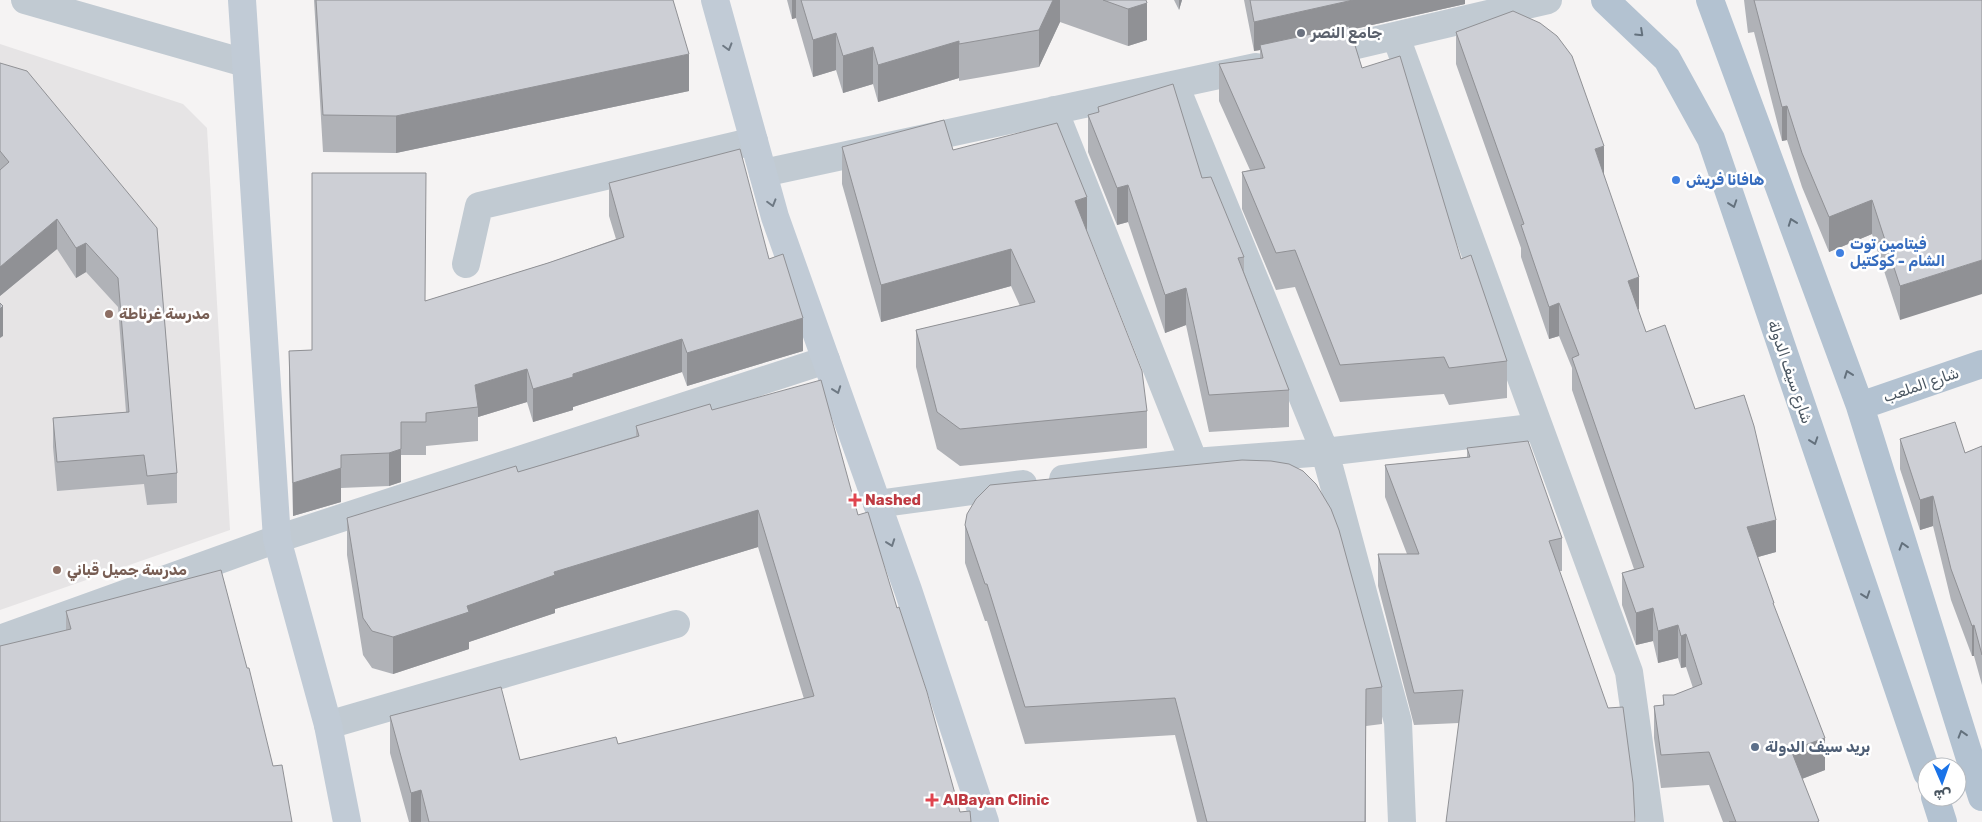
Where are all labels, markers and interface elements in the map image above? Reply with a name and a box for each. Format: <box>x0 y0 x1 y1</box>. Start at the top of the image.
place label: جامع النصر <box>1310 24 1382 44</box>
marker: جامع النصر <box>1295 27 1307 39</box>
one-way arrow <box>1634 27 1643 36</box>
one-way arrow <box>722 43 733 51</box>
place label: هافانا فريش <box>1686 171 1764 189</box>
marker: هافانا فريش <box>1670 174 1682 186</box>
one-way arrow <box>766 199 776 207</box>
one-way arrow <box>1728 199 1738 208</box>
one-way arrow <box>1788 218 1798 227</box>
place label: فيتامين توت الشام - كوكتيل <box>1850 235 1945 271</box>
marker: فيتامين توت الشام - كوكتيل <box>1834 247 1846 259</box>
place label: مدرسة غرناطة <box>119 305 210 323</box>
marker: مدرسة غرناطة <box>103 308 115 320</box>
street label: شارع سيف الدولة <box>1762 318 1816 427</box>
street label: شارع الملعب <box>1881 364 1962 408</box>
one-way arrow <box>1844 371 1854 379</box>
one-way arrow <box>831 385 841 394</box>
one-way arrow <box>1808 436 1818 445</box>
place label: Nashed <box>865 491 921 509</box>
marker: Nashed <box>849 494 861 506</box>
one-way arrow <box>886 538 896 547</box>
one-way arrow <box>1899 542 1909 550</box>
place label: مدرسة جميل قباني <box>67 561 187 582</box>
marker: مدرسة جميل قباني <box>51 564 63 576</box>
one-way arrow <box>1861 590 1871 598</box>
one-way arrow <box>1958 731 1968 739</box>
place label: بريد سيف الدولة <box>1765 738 1870 756</box>
marker: بريد سيف الدولة <box>1749 741 1761 753</box>
north arrow <box>1917 757 1967 807</box>
text: ش <box>1933 786 1952 803</box>
place label: AlBayan Clinic <box>943 791 1050 809</box>
marker: AlBayan Clinic <box>925 793 939 807</box>

